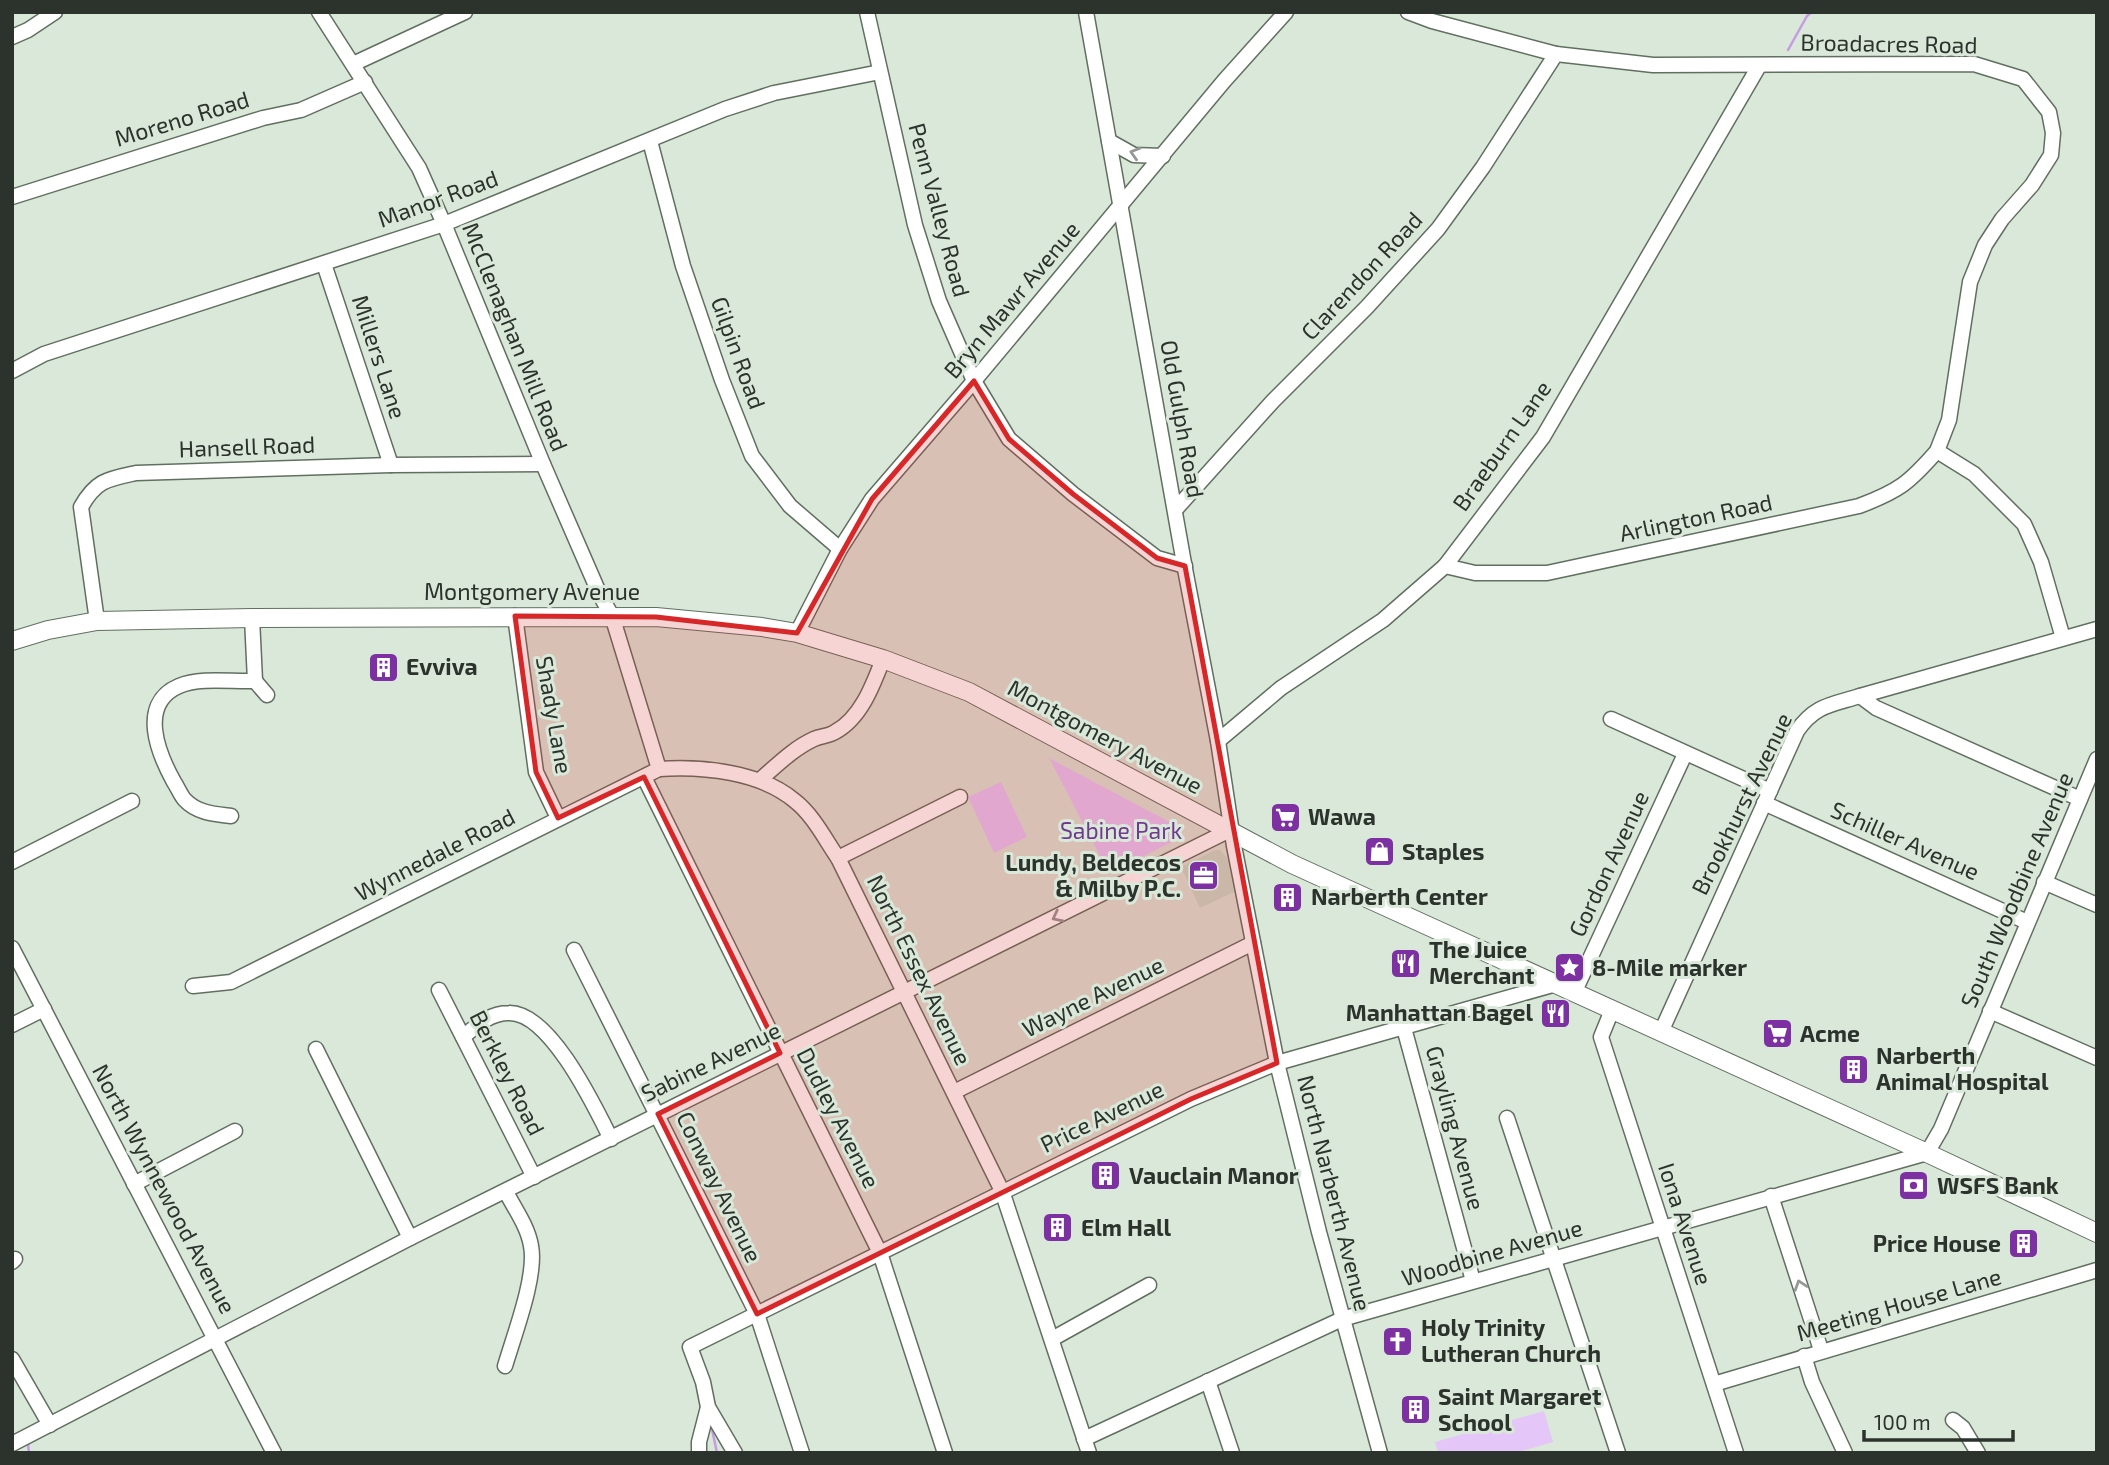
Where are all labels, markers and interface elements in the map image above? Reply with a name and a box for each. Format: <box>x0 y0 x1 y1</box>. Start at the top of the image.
street label: Broadacres Road <box>1800 27 1978 59</box>
street label: Moreno Road <box>111 84 252 152</box>
street label: Penn Valley Road <box>903 120 977 300</box>
one-way arrow <box>1130 146 1142 161</box>
street label: Manor Road <box>374 163 502 233</box>
street label: Clarendon Road <box>1295 205 1428 345</box>
street label: Bryn Mawr Avenue <box>937 215 1085 384</box>
street label: McClenaghan Mill Road <box>457 218 575 455</box>
street label: Millers Lane <box>347 291 413 422</box>
street label: Gilpin Road <box>706 293 772 413</box>
street label: Old Gulph Road <box>1155 338 1211 500</box>
street label: Braeburn Lane <box>1446 375 1556 516</box>
street label: Hansell Road <box>178 430 316 462</box>
street label: Arlington Road <box>1617 487 1775 547</box>
street label: Montgomery Avenue <box>424 577 640 605</box>
building icon: Evviva <box>366 650 400 684</box>
place label: Evviva <box>406 652 478 680</box>
street label: Shady Lane <box>531 654 579 776</box>
street label: Montgomery Avenue <box>1003 673 1207 799</box>
street label: Brookhurst Avenue <box>1685 708 1797 899</box>
street label: South Woodbine Avenue <box>1954 768 2078 1011</box>
street label: Gordon Avenue <box>1562 786 1654 941</box>
street label: Schiller Avenue <box>1827 795 1984 885</box>
supermarket icon: Wawa <box>1268 800 1302 834</box>
street label: Wynnedale Road <box>350 802 519 907</box>
place label: Wawa <box>1308 802 1376 830</box>
park label: Sabine Park <box>1060 816 1182 844</box>
shop icon: Staples <box>1362 835 1396 869</box>
place label: Staples <box>1402 837 1484 865</box>
place label: Lundy, Beldecos & Milby P.C. <box>1005 848 1181 902</box>
office icon: Lundy, Beldecos & Milby P.C. <box>1187 859 1221 893</box>
street label: North Essex Avenue <box>862 870 978 1069</box>
building icon: Narberth Center <box>1271 880 1305 914</box>
place label: Narberth Center <box>1311 882 1488 910</box>
one-way arrow <box>1052 908 1064 922</box>
place label: The Juice Merchant <box>1429 935 1535 989</box>
restaurant icon: The Juice Merchant <box>1389 946 1423 980</box>
street label: Wayne Avenue <box>1017 950 1168 1042</box>
place icon: 8-Mile marker <box>1552 951 1586 985</box>
place label: 8-Mile marker <box>1592 953 1747 981</box>
restaurant icon: Manhattan Bagel <box>1539 996 1573 1030</box>
place label: Manhattan Bagel <box>1346 998 1533 1026</box>
street label: Berkley Road <box>464 1005 551 1140</box>
street label: Sabine Avenue <box>636 1015 785 1107</box>
supermarket icon: Acme <box>1760 1017 1794 1051</box>
place label: Acme <box>1800 1019 1860 1047</box>
place label: Narberth Animal Hospital <box>1876 1041 2049 1095</box>
street label: Dudley Avenue <box>791 1043 886 1193</box>
street label: Grayling Avenue <box>1421 1043 1491 1213</box>
building icon: Narberth Animal Hospital <box>1836 1052 1870 1086</box>
street label: North Wynnewood Avenue <box>87 1059 243 1318</box>
street label: North Narberth Avenue <box>1292 1072 1378 1314</box>
street label: Price Avenue <box>1035 1074 1168 1158</box>
street label: Conway Avenue <box>671 1107 769 1267</box>
building icon: Vauclain Manor <box>1089 1159 1123 1193</box>
street label: Iona Avenue <box>1653 1159 1719 1288</box>
place label: Vauclain Manor <box>1129 1161 1299 1189</box>
bank icon: WSFS Bank <box>1897 1169 1931 1203</box>
place label: WSFS Bank <box>1937 1171 2059 1199</box>
building icon: Elm Hall <box>1041 1211 1075 1245</box>
place label: Elm Hall <box>1081 1213 1172 1241</box>
street label: Woodbine Avenue <box>1398 1213 1585 1291</box>
building icon: Price House <box>2007 1227 2041 1261</box>
place label: Price House <box>1873 1229 2001 1257</box>
street label: Meeting House Lane <box>1793 1261 2004 1347</box>
one-way arrow <box>1794 1280 1808 1292</box>
place label: Holy Trinity Lutheran Church <box>1421 1313 1601 1367</box>
church icon: Holy Trinity Lutheran Church <box>1381 1324 1415 1358</box>
place label: Saint Margaret School <box>1438 1382 1601 1436</box>
building icon: Saint Margaret School <box>1398 1393 1432 1427</box>
scale bar <box>1864 1398 2013 1442</box>
text: 100 m <box>1874 1409 1931 1434</box>

